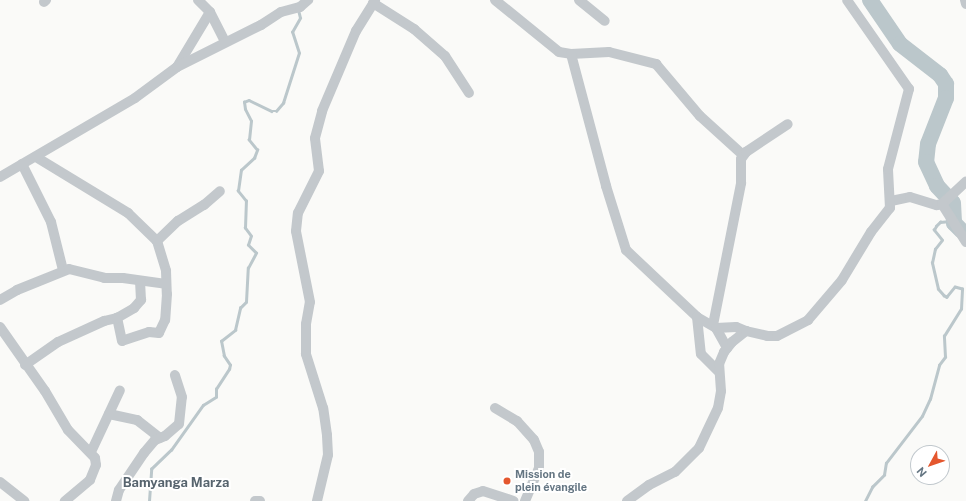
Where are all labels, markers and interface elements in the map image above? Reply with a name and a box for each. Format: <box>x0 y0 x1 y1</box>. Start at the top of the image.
north arrow <box>910 445 950 485</box>
text: N <box>914 465 929 479</box>
place label: Mission de plein évangile <box>515 468 587 494</box>
district label: Bamyanga Marza <box>123 475 229 491</box>
marker: Mission de plein évangile <box>502 476 512 486</box>

